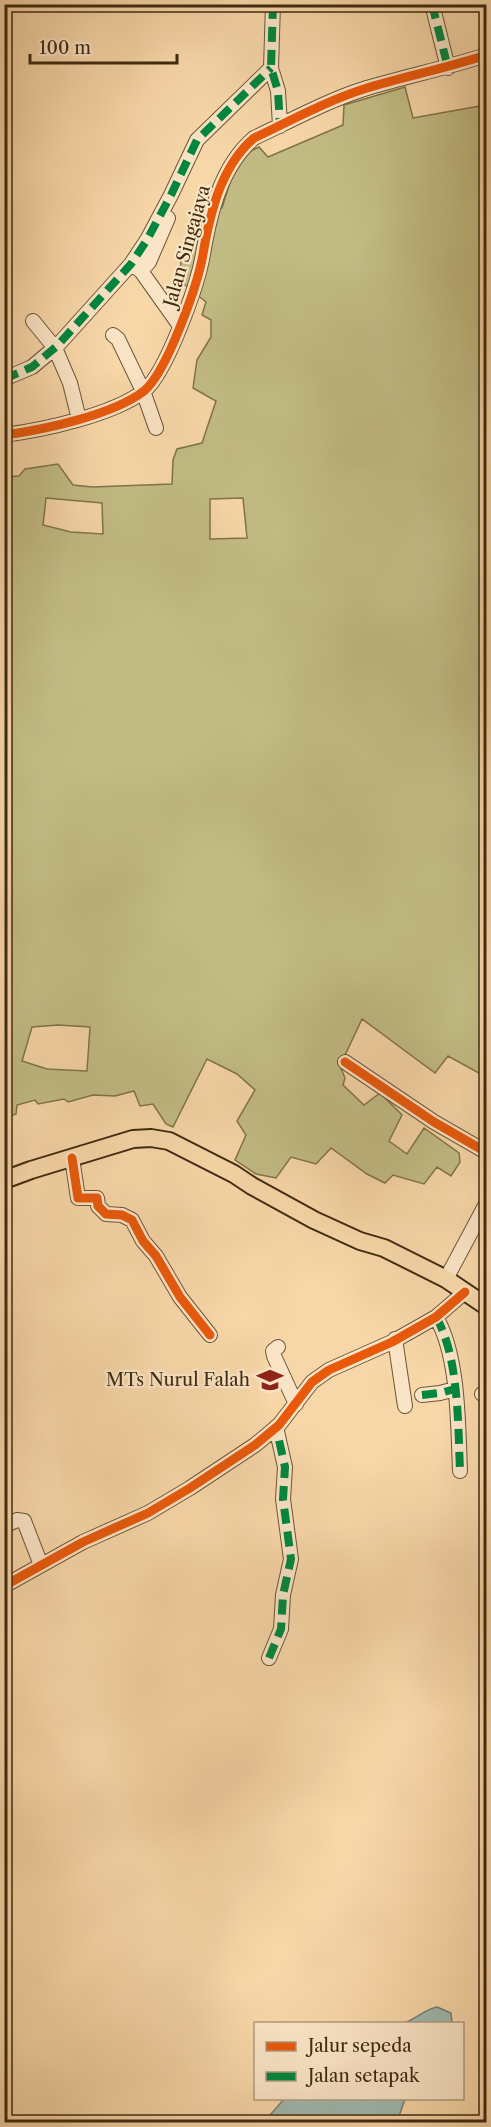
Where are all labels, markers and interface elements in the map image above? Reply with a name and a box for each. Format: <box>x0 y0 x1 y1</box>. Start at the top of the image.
scale bar <box>30 27 177 65</box>
text: 100 m <box>39 37 91 59</box>
street label: Jalan Singajaya <box>158 182 215 313</box>
school or university icon: MTs Nurul Falah <box>255 1365 285 1395</box>
place label: MTs Nurul Falah <box>106 1369 250 1391</box>
legend <box>254 2022 464 2100</box>
text: Jalur sepeda <box>305 2035 412 2057</box>
text: Jalan setapak <box>305 2065 421 2087</box>

